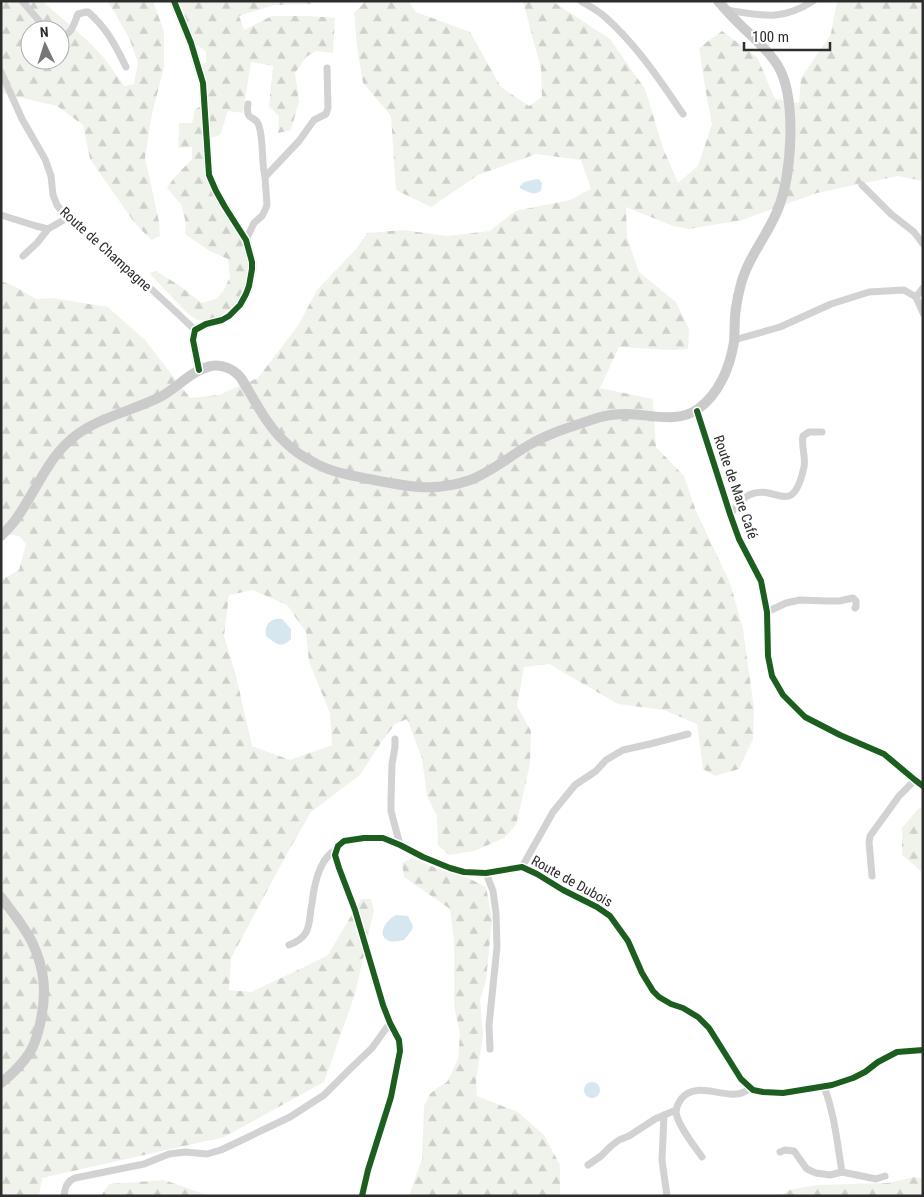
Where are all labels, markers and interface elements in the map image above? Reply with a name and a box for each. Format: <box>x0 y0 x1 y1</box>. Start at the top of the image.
north arrow <box>20 20 70 70</box>
scale bar <box>744 20 830 52</box>
text: N <box>39 24 49 40</box>
text: 100 m <box>752 28 789 46</box>
street label: Route de Champagne <box>57 204 155 295</box>
street label: Route de Mare Café <box>711 433 761 541</box>
street label: Route de Dubois <box>529 852 615 910</box>

